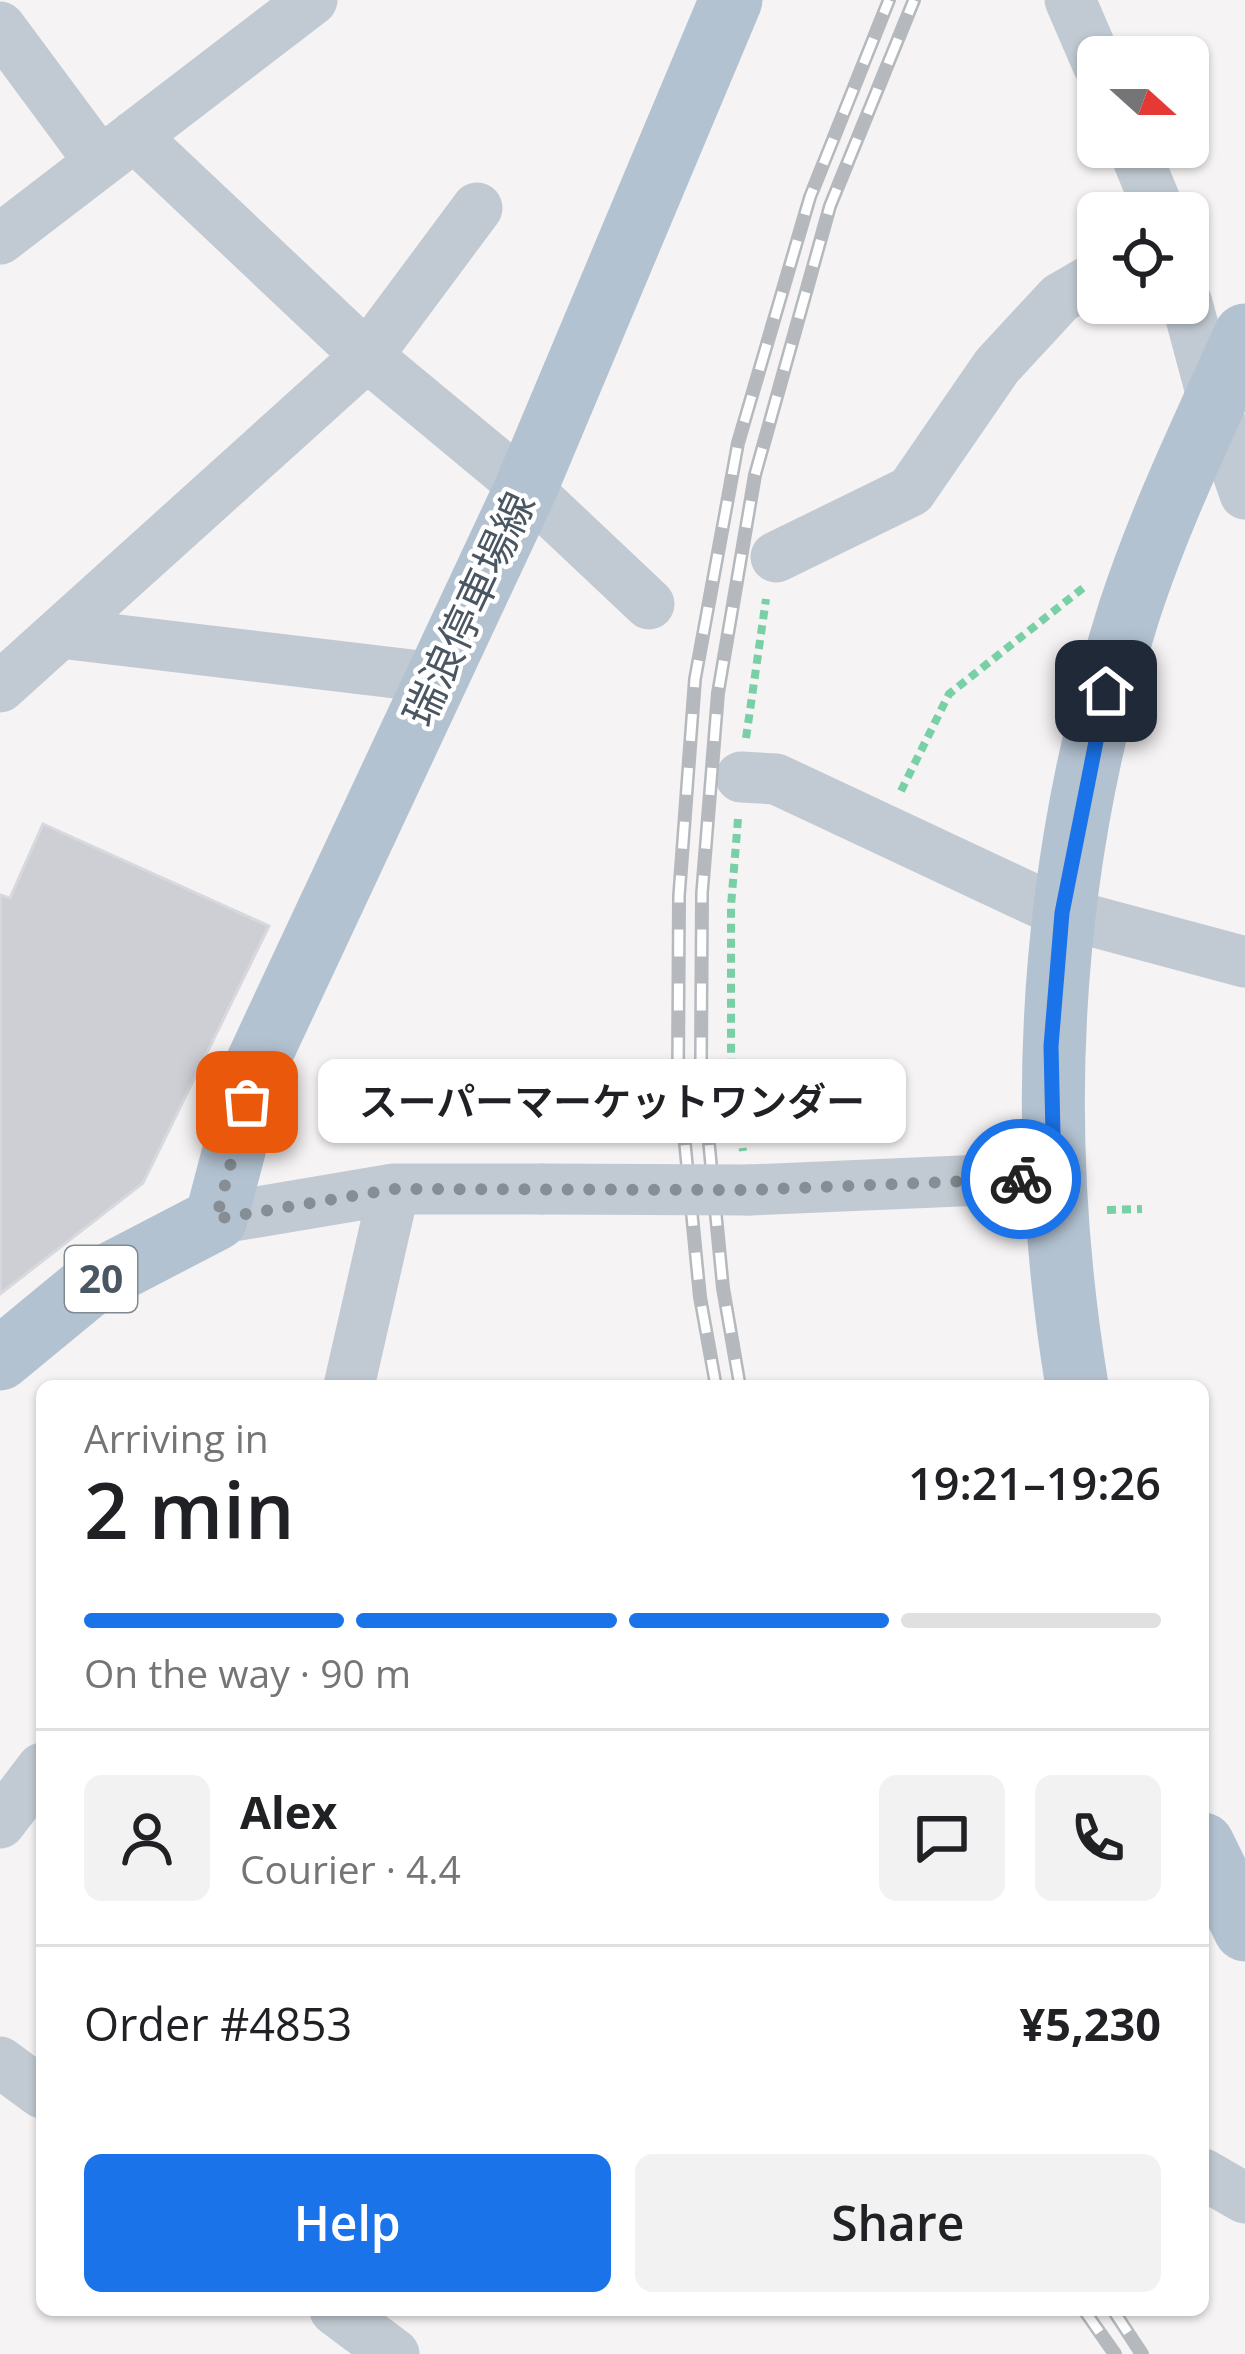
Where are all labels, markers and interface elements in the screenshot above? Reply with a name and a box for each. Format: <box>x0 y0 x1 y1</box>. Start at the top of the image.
north arrow <box>1077 36 1209 168</box>
map controls <box>1077 36 1209 324</box>
button: locate <box>1077 192 1209 324</box>
street label: 瑞浪停車場線 <box>389 482 547 735</box>
pin <box>1055 640 1157 742</box>
icon: home <box>1073 658 1139 724</box>
pin <box>196 1051 298 1153</box>
callout: スーパーマーケットワンダー <box>319 1060 907 1144</box>
icon: bag <box>214 1069 280 1135</box>
text: スーパーマーケットワンダー <box>359 1074 865 1127</box>
courier <box>961 1119 1081 1239</box>
icon: bike <box>988 1146 1054 1212</box>
road number: 20 <box>65 1246 137 1312</box>
text: Arriving in <box>84 1411 269 1464</box>
text: 19:21–19:26 <box>908 1452 1161 1513</box>
text: 2 min <box>84 1456 295 1562</box>
text: On the way · 90 m <box>84 1646 411 1699</box>
button: person <box>84 1775 210 1901</box>
button: chat <box>879 1775 1005 1901</box>
button: phone <box>1035 1775 1161 1901</box>
text: Alex <box>240 1781 337 1842</box>
text: Courier · 4.4 <box>240 1842 461 1895</box>
text: Order #4853 <box>84 1993 352 2054</box>
text: ¥5,230 <box>1020 1993 1161 2054</box>
button: Help <box>84 2154 611 2292</box>
button: Share <box>635 2154 1161 2292</box>

